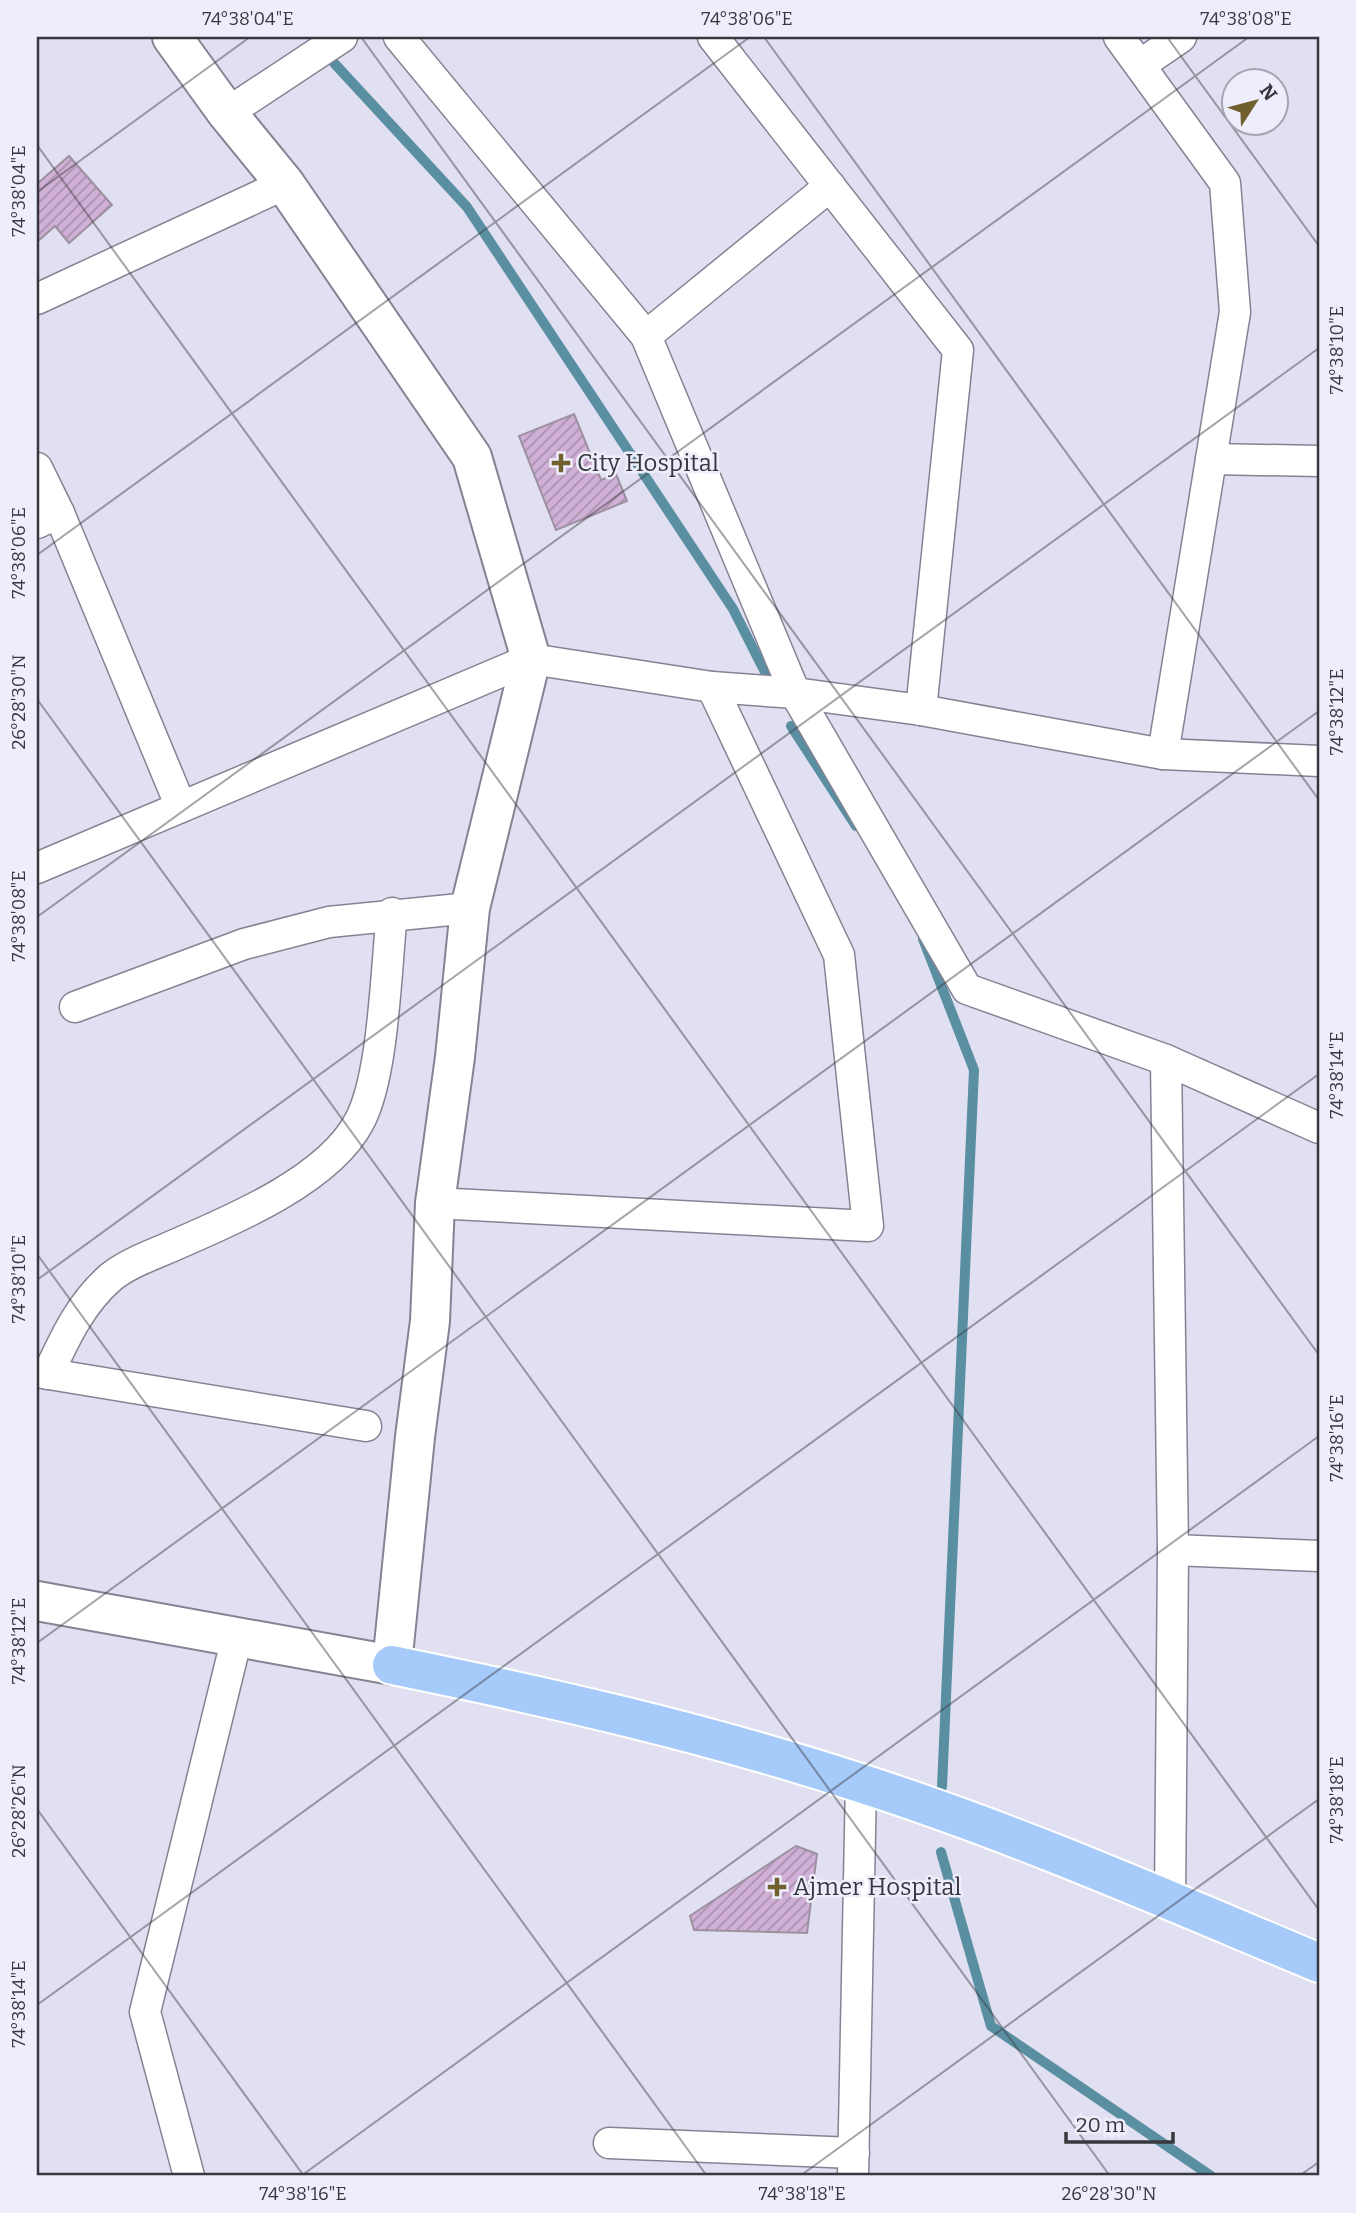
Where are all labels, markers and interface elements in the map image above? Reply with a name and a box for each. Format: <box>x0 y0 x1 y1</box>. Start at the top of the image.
text: 74°38'04"E <box>202 8 294 30</box>
text: 74°38'06"E <box>701 8 793 30</box>
text: 74°38'08"E <box>1200 8 1292 30</box>
north arrow <box>1220 66 1290 136</box>
text: N <box>1255 80 1282 105</box>
text: 74°38'04"E <box>8 145 30 237</box>
text: 74°38'10"E <box>1326 306 1348 394</box>
place label: City Hospital <box>577 449 719 477</box>
marker: City Hospital <box>551 453 571 473</box>
text: 74°38'06"E <box>8 507 30 599</box>
text: 26°28'30"N <box>8 654 30 750</box>
text: 74°38'12"E <box>1326 669 1348 755</box>
text: 74°38'08"E <box>8 870 30 962</box>
text: 74°38'14"E <box>1326 1031 1348 1119</box>
text: 74°38'10"E <box>8 1235 30 1323</box>
text: 74°38'16"E <box>1326 1394 1348 1482</box>
text: 74°38'12"E <box>8 1598 30 1684</box>
text: 74°38'18"E <box>1326 1756 1348 1844</box>
text: 26°28'26"N <box>8 1764 30 1858</box>
place label: Ajmer Hospital <box>793 1873 961 1901</box>
marker: Ajmer Hospital <box>767 1877 787 1897</box>
text: 74°38'14"E <box>8 1960 30 2048</box>
scale bar <box>1066 2101 1172 2145</box>
text: 20 m <box>1076 2112 1125 2138</box>
text: 74°38'16"E <box>259 2183 347 2205</box>
text: 74°38'18"E <box>758 2183 846 2205</box>
text: 26°28'30"N <box>1061 2183 1157 2205</box>

